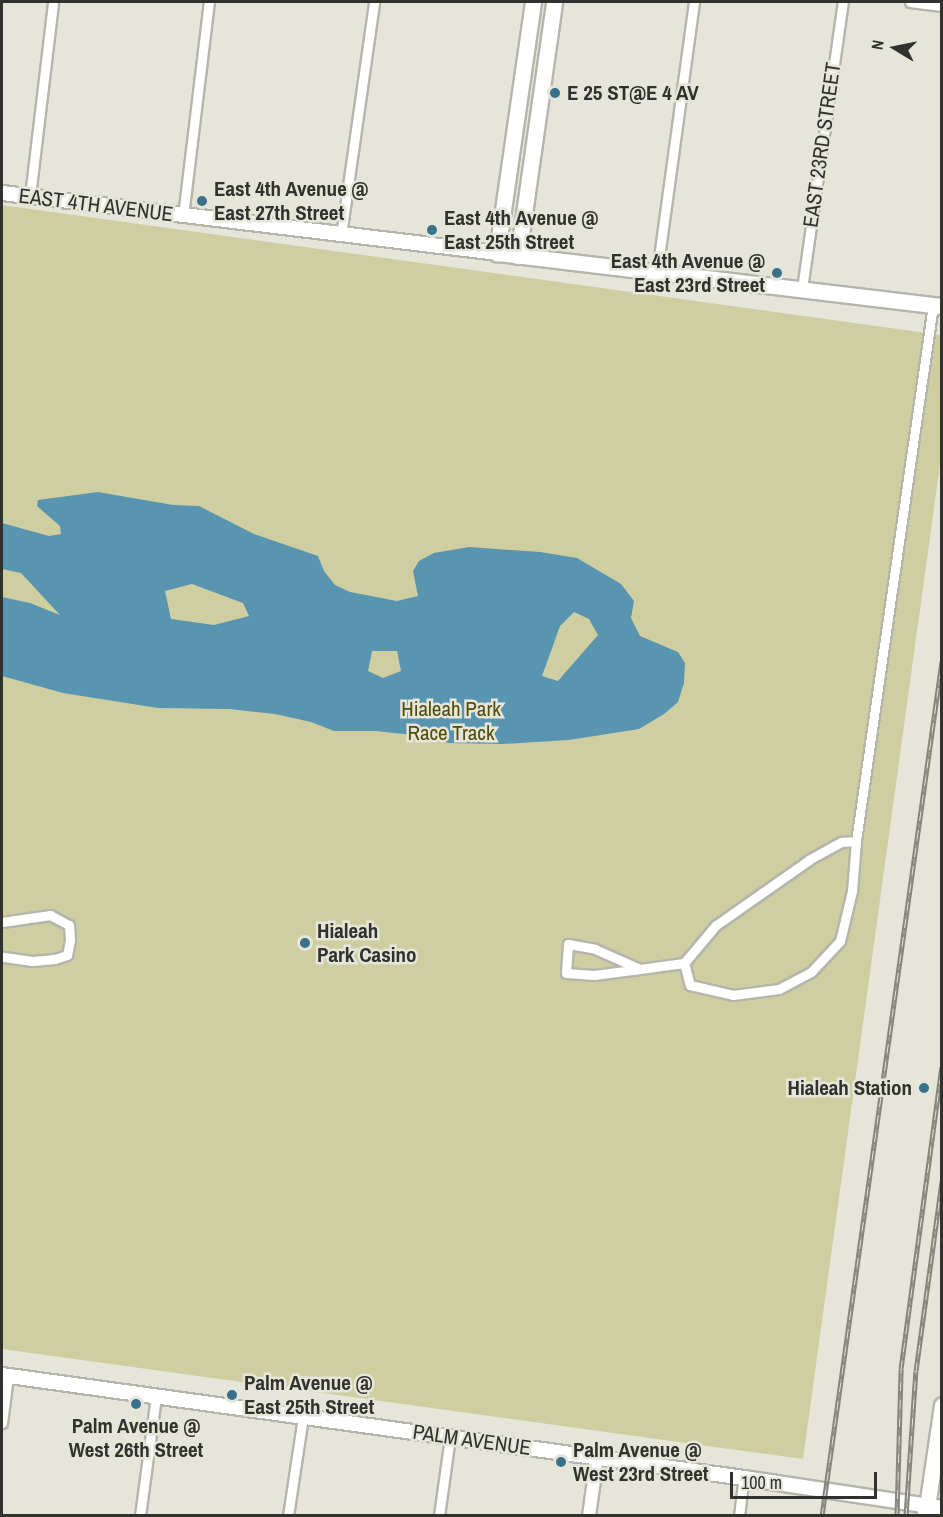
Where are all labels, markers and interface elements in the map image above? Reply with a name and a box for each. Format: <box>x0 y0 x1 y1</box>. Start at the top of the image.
north arrow <box>865 18 925 78</box>
text: N <box>866 38 889 51</box>
street label: EAST 23RD STREET <box>798 61 846 229</box>
place label: E 25 ST@E 4 AV <box>567 80 699 106</box>
marker: E 25 ST@E 4 AV <box>548 86 562 100</box>
place label: East 4th Avenue @ East 27th Street <box>214 176 369 226</box>
street label: EAST 4TH AVENUE <box>17 183 175 227</box>
marker: East 4th Avenue @ East 27th Street <box>195 194 209 208</box>
place label: East 4th Avenue @ East 25th Street <box>444 205 599 255</box>
marker: East 4th Avenue @ East 25th Street <box>425 223 439 237</box>
place label: East 4th Avenue @ East 23rd Street <box>610 248 765 298</box>
marker: East 4th Avenue @ East 23rd Street <box>770 266 784 280</box>
park label: Hialeah Park Race Track <box>401 696 501 746</box>
place label: Hialeah Park Casino <box>317 918 417 968</box>
marker: Hialeah Park Casino <box>298 936 312 950</box>
place label: Hialeah Station <box>788 1075 912 1101</box>
marker: Hialeah Station <box>917 1081 931 1095</box>
place label: Palm Avenue @ East 25th Street <box>244 1370 374 1420</box>
marker: Palm Avenue @ East 25th Street <box>225 1388 239 1402</box>
marker: Palm Avenue @ West 26th Street <box>129 1397 143 1411</box>
place label: Palm Avenue @ West 26th Street <box>69 1413 203 1463</box>
street label: PALM AVENUE <box>411 1419 533 1461</box>
place label: Palm Avenue @ West 23rd Street <box>573 1437 709 1487</box>
marker: Palm Avenue @ West 23rd Street <box>554 1455 568 1469</box>
scale bar <box>733 1460 880 1498</box>
text: 100 m <box>741 1470 782 1495</box>

